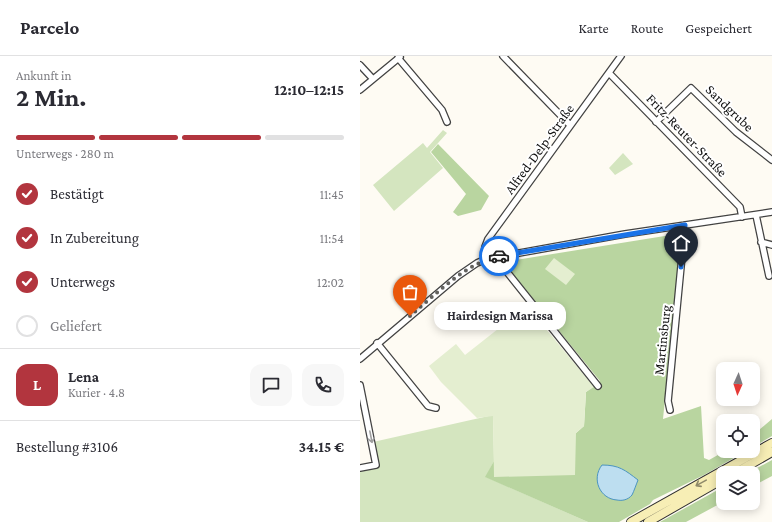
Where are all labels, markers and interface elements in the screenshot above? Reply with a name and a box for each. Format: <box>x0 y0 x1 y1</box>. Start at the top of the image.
text: Parcelo <box>20 17 79 38</box>
text: Karte <box>579 20 609 36</box>
text: Route <box>631 20 663 36</box>
text: Gespeichert <box>685 20 752 36</box>
text: Ankunft in <box>16 68 71 83</box>
street label: Sandgrube <box>703 81 757 135</box>
text: 12:10–12:15 <box>274 82 344 98</box>
text: 2 Min. <box>16 83 87 112</box>
street label: Fritz-Reuter-Straße <box>643 90 731 180</box>
street label: Alfred-Delp-Straße <box>501 101 577 197</box>
text: Unterwegs · 280 m <box>16 146 114 161</box>
icon: check <box>16 183 38 205</box>
text: Bestätigt <box>50 186 104 202</box>
text: 11:45 <box>320 187 344 202</box>
pin <box>664 226 698 267</box>
icon: check <box>16 227 38 249</box>
text: In Zubereitung <box>50 230 139 246</box>
text: 11:54 <box>320 231 344 246</box>
icon: home <box>670 232 692 254</box>
courier <box>479 236 519 276</box>
icon: car <box>488 245 510 267</box>
icon: check <box>16 271 38 293</box>
text: Unterwegs <box>50 274 115 290</box>
text: 12:02 <box>317 275 344 290</box>
pin <box>393 275 427 316</box>
icon: bag <box>399 281 421 303</box>
callout: Hairdesign Marissa <box>434 302 566 330</box>
street label: Martinsburg <box>650 304 674 376</box>
text: Hairdesign Marissa <box>447 308 553 323</box>
text: Geliefert <box>50 318 102 334</box>
north arrow <box>716 362 760 406</box>
map controls <box>716 362 760 510</box>
button: chat <box>250 364 292 406</box>
button: phone <box>302 364 344 406</box>
text: Lena <box>68 369 99 385</box>
text: L <box>33 377 41 393</box>
text: Kurier · 4.8 <box>68 385 125 400</box>
button: locate <box>716 414 760 458</box>
one-way arrow <box>367 430 375 443</box>
text: Bestellung #3106 <box>16 439 118 455</box>
text: 34.15 € <box>299 439 344 455</box>
button: layers <box>716 466 760 510</box>
one-way arrow <box>695 479 707 487</box>

